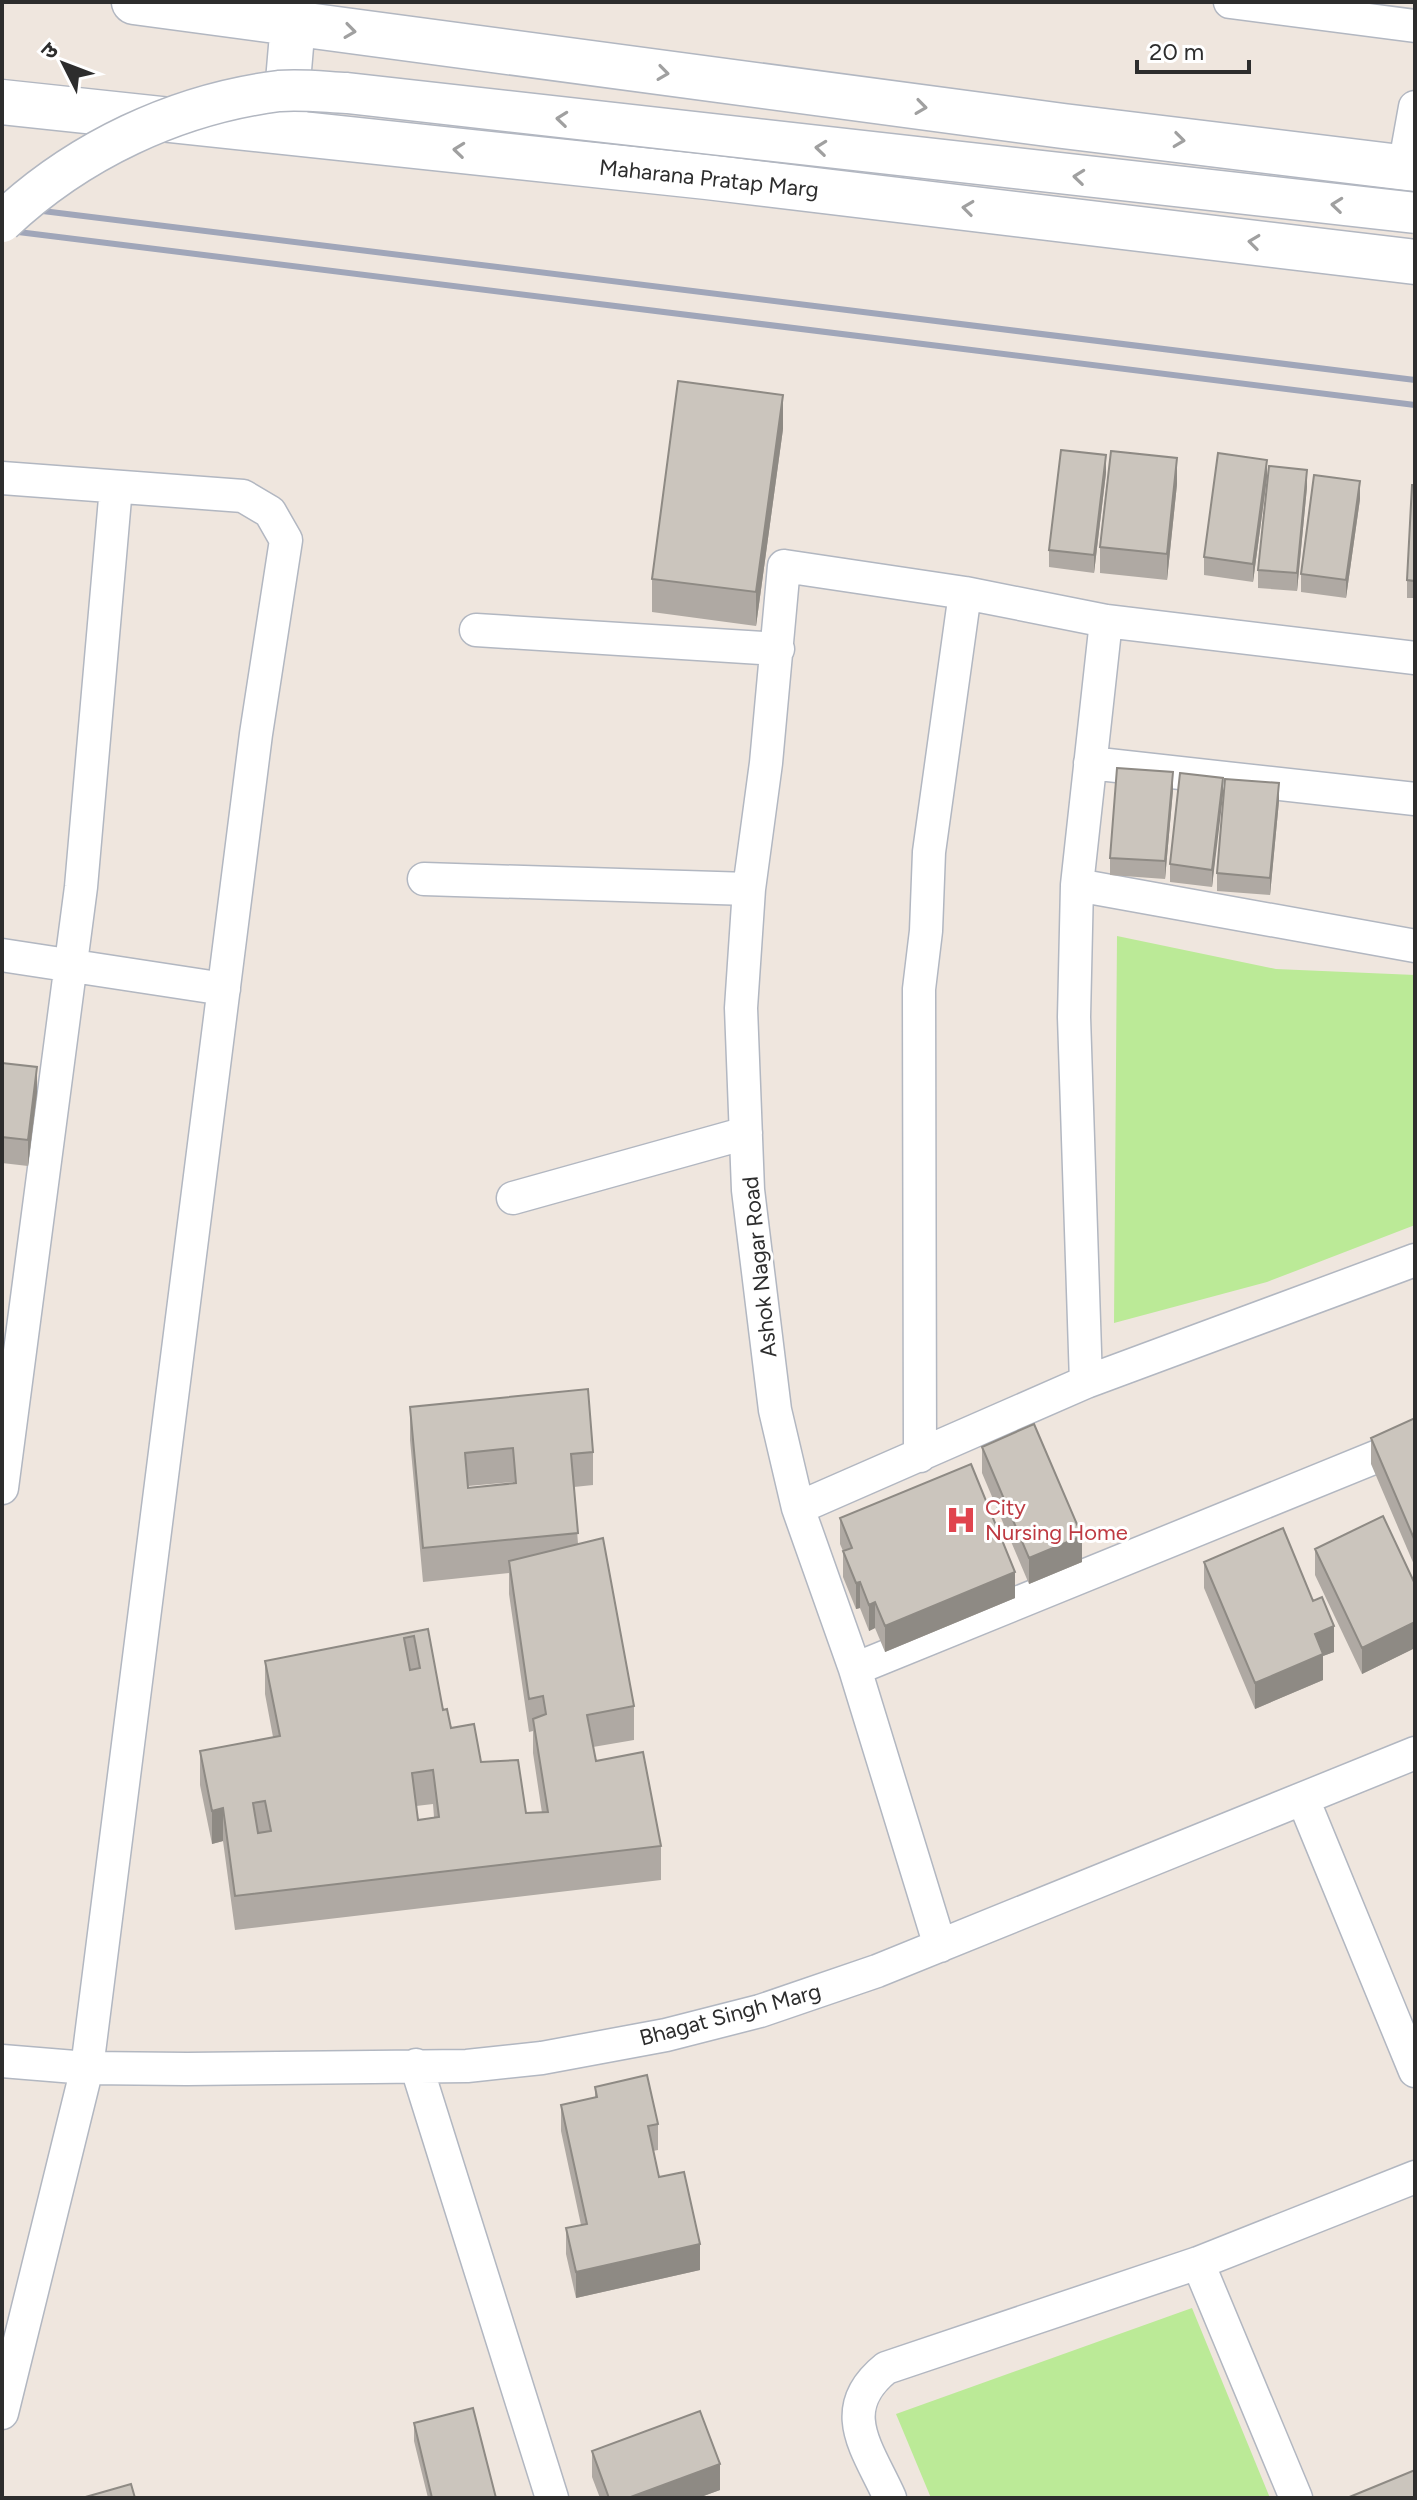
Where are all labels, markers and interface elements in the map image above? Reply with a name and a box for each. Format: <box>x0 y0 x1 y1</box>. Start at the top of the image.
one-way arrow <box>344 22 357 39</box>
north arrow <box>24 24 104 104</box>
scale bar <box>1137 24 1249 74</box>
text: उ <box>35 36 65 65</box>
text: 20 m <box>1149 37 1204 66</box>
one-way arrow <box>657 64 670 81</box>
one-way arrow <box>914 98 928 115</box>
one-way arrow <box>555 111 568 128</box>
one-way arrow <box>1173 132 1186 149</box>
one-way arrow <box>814 140 827 157</box>
one-way arrow <box>453 142 466 159</box>
street label: Maharana Pratap Marg <box>598 154 820 203</box>
one-way arrow <box>1072 169 1085 186</box>
one-way arrow <box>1331 196 1344 213</box>
one-way arrow <box>961 200 975 217</box>
one-way arrow <box>1247 234 1260 251</box>
street label: Ashok Nagar Road <box>737 1175 782 1359</box>
place label: City Nursing Home <box>985 1494 1128 1546</box>
hospital icon: City Nursing Home <box>944 1503 978 1537</box>
street label: Bhagat Singh Marg <box>637 1977 824 2052</box>

